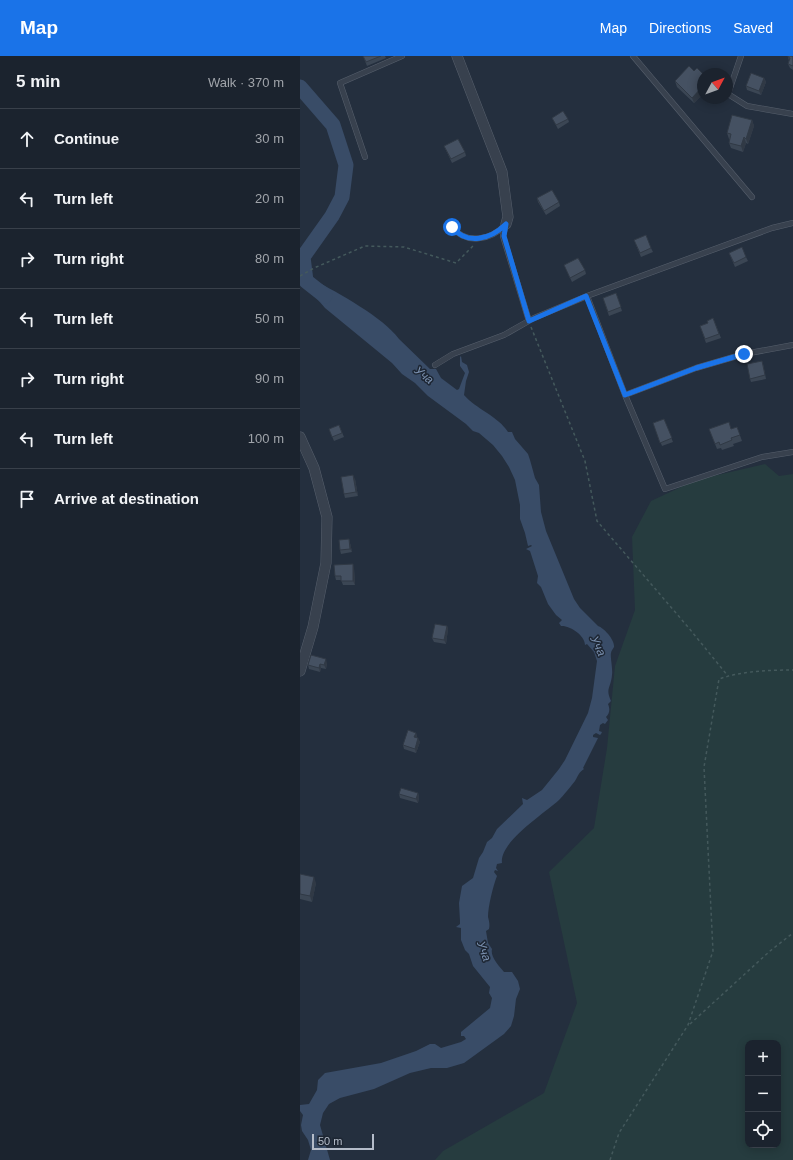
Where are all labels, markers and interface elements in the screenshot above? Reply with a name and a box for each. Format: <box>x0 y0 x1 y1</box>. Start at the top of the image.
text: Map <box>20 17 58 38</box>
text: Map <box>600 20 627 36</box>
text: Directions <box>649 20 711 36</box>
text: Saved <box>733 20 773 36</box>
north arrow <box>697 68 733 104</box>
text: 5 min <box>16 72 60 91</box>
text: Walk · 370 m <box>208 75 284 90</box>
icon: ahead <box>16 128 38 150</box>
text: Continue <box>54 130 119 147</box>
text: 30 m <box>255 131 284 146</box>
icon: left <box>16 188 38 210</box>
text: Turn left <box>54 190 113 207</box>
text: 20 m <box>255 191 284 206</box>
route start <box>443 218 461 236</box>
icon: right <box>16 248 38 270</box>
text: Turn right <box>54 250 124 267</box>
text: 80 m <box>255 251 284 266</box>
icon: left <box>16 308 38 330</box>
text: Turn left <box>54 310 113 327</box>
text: 50 m <box>255 311 284 326</box>
route end <box>735 345 753 363</box>
water label: Уча <box>411 362 437 387</box>
icon: right <box>16 368 38 390</box>
text: Turn right <box>54 370 124 387</box>
text: 90 m <box>255 371 284 386</box>
icon: left <box>16 428 38 450</box>
text: Turn left <box>54 430 113 447</box>
text: 100 m <box>248 431 284 446</box>
icon: arrive <box>16 488 38 510</box>
text: Arrive at destination <box>54 490 199 507</box>
water label: Уча <box>587 633 609 659</box>
water label: Уча <box>474 938 494 963</box>
map controls <box>745 1040 781 1148</box>
button: + <box>745 1040 781 1076</box>
button: − <box>745 1076 781 1112</box>
button: locate <box>745 1112 781 1148</box>
scale bar <box>312 1132 374 1151</box>
text: 50 m <box>318 1135 342 1147</box>

